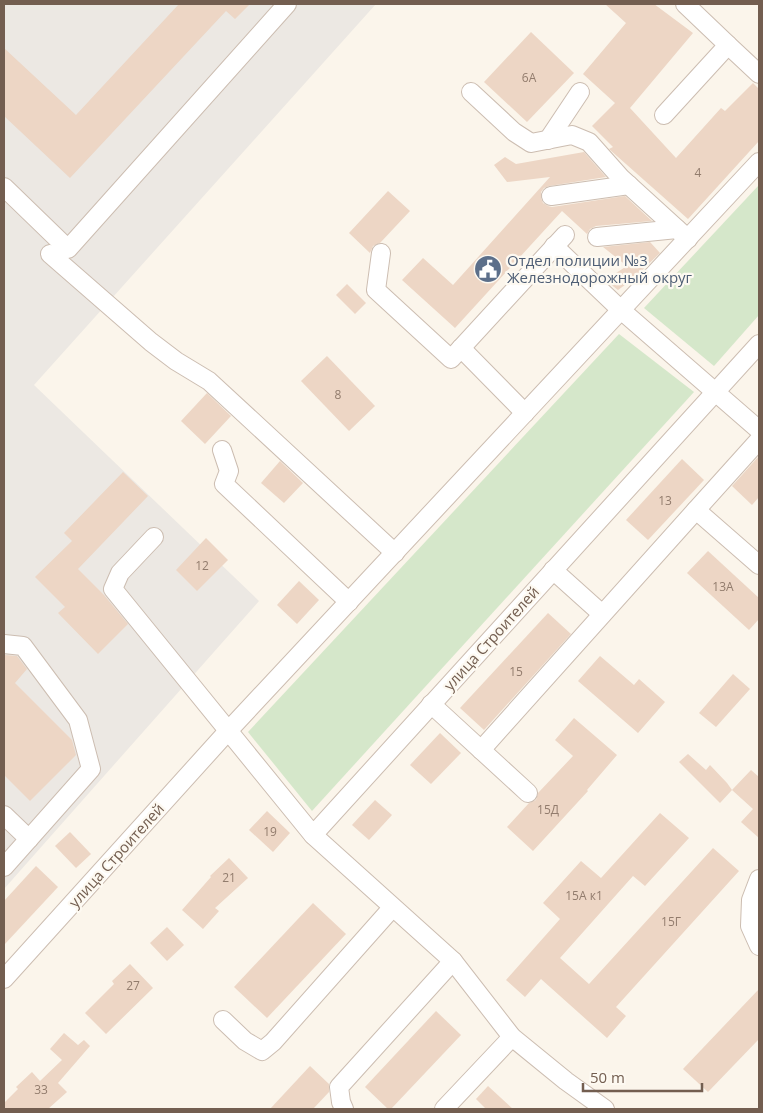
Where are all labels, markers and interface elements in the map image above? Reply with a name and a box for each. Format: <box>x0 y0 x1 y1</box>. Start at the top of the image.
house number: 6А <box>522 69 537 86</box>
house number: 4 <box>695 164 702 181</box>
place label: Отдел полиции №3 Железнодорожный округ <box>507 250 693 287</box>
public building icon: Отдел полиции №3 Железнодорожный округ <box>473 254 503 284</box>
house number: 8 <box>335 386 342 403</box>
house number: 13 <box>658 492 672 509</box>
house number: 12 <box>195 557 209 574</box>
house number: 13А <box>712 578 734 595</box>
street label: улица Строителей <box>439 582 543 694</box>
house number: 15 <box>509 663 523 680</box>
street label: улица Строителей <box>64 799 168 911</box>
house number: 15Д <box>537 801 559 818</box>
house number: 19 <box>263 823 277 840</box>
house number: 21 <box>222 869 236 886</box>
house number: 15А к1 <box>565 887 603 904</box>
house number: 15Г <box>661 913 681 930</box>
house number: 27 <box>126 977 140 994</box>
scale bar <box>583 1060 702 1092</box>
text: 50 m <box>590 1067 625 1087</box>
house number: 33 <box>34 1081 48 1098</box>

